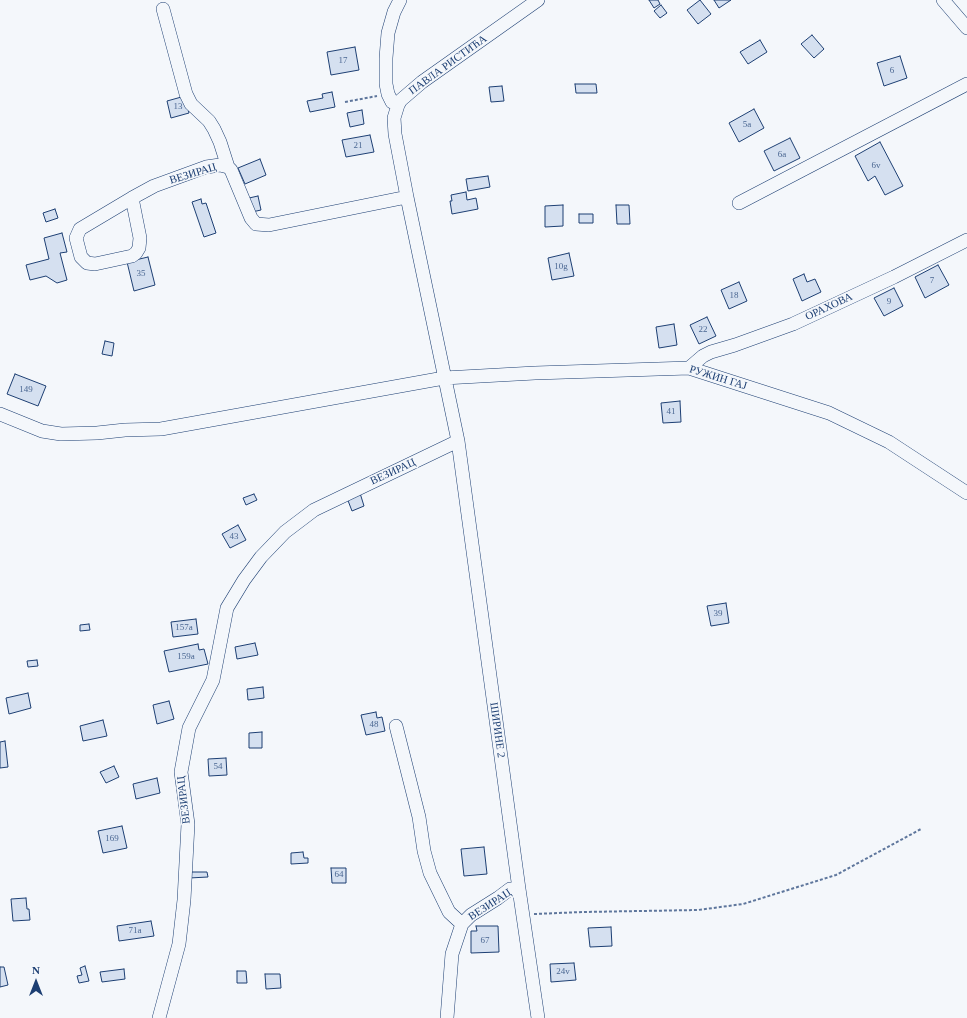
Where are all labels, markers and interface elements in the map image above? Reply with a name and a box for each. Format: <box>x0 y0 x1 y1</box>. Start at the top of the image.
street label: ПАВЛА РИСТИЋА <box>406 32 490 98</box>
house number: 17 <box>338 56 348 66</box>
house number: 6 <box>890 66 894 76</box>
house number: 13 <box>174 102 182 112</box>
house number: 5a <box>743 120 751 130</box>
house number: 21 <box>354 141 362 151</box>
house number: 6a <box>778 150 786 160</box>
street label: ВЕЗИРАЦ <box>168 161 218 187</box>
house number: 6v <box>872 161 880 171</box>
house number: 10g <box>554 262 568 272</box>
house number: 35 <box>136 269 146 279</box>
house number: 7 <box>930 276 934 286</box>
street label: ОРАХОВА <box>803 290 855 324</box>
house number: 18 <box>730 291 738 301</box>
house number: 9 <box>887 297 891 307</box>
house number: 22 <box>698 325 708 335</box>
street label: РУЖИН ГАЈ <box>688 363 748 393</box>
house number: 149 <box>19 385 33 395</box>
house number: 41 <box>666 407 676 417</box>
street label: ВЕЗИРАЦ <box>368 456 418 488</box>
house number: 43 <box>230 532 238 542</box>
house number: 39 <box>714 609 722 619</box>
house number: 157a <box>175 623 193 633</box>
house number: 159a <box>177 652 195 662</box>
street label: ШИРИНЕ 2 <box>487 701 507 759</box>
house number: 48 <box>370 720 378 730</box>
house number: 54 <box>214 762 222 772</box>
street label: ВЕЗИРАЦ <box>175 775 193 825</box>
house number: 169 <box>105 834 119 844</box>
house number: 64 <box>334 870 344 880</box>
street label: ВЕЗИРАЦ <box>466 886 514 924</box>
house number: 71a <box>129 926 141 936</box>
house number: 67 <box>480 936 490 946</box>
north arrow <box>16 962 56 1002</box>
text: N <box>32 964 40 976</box>
house number: 24v <box>556 967 570 977</box>

